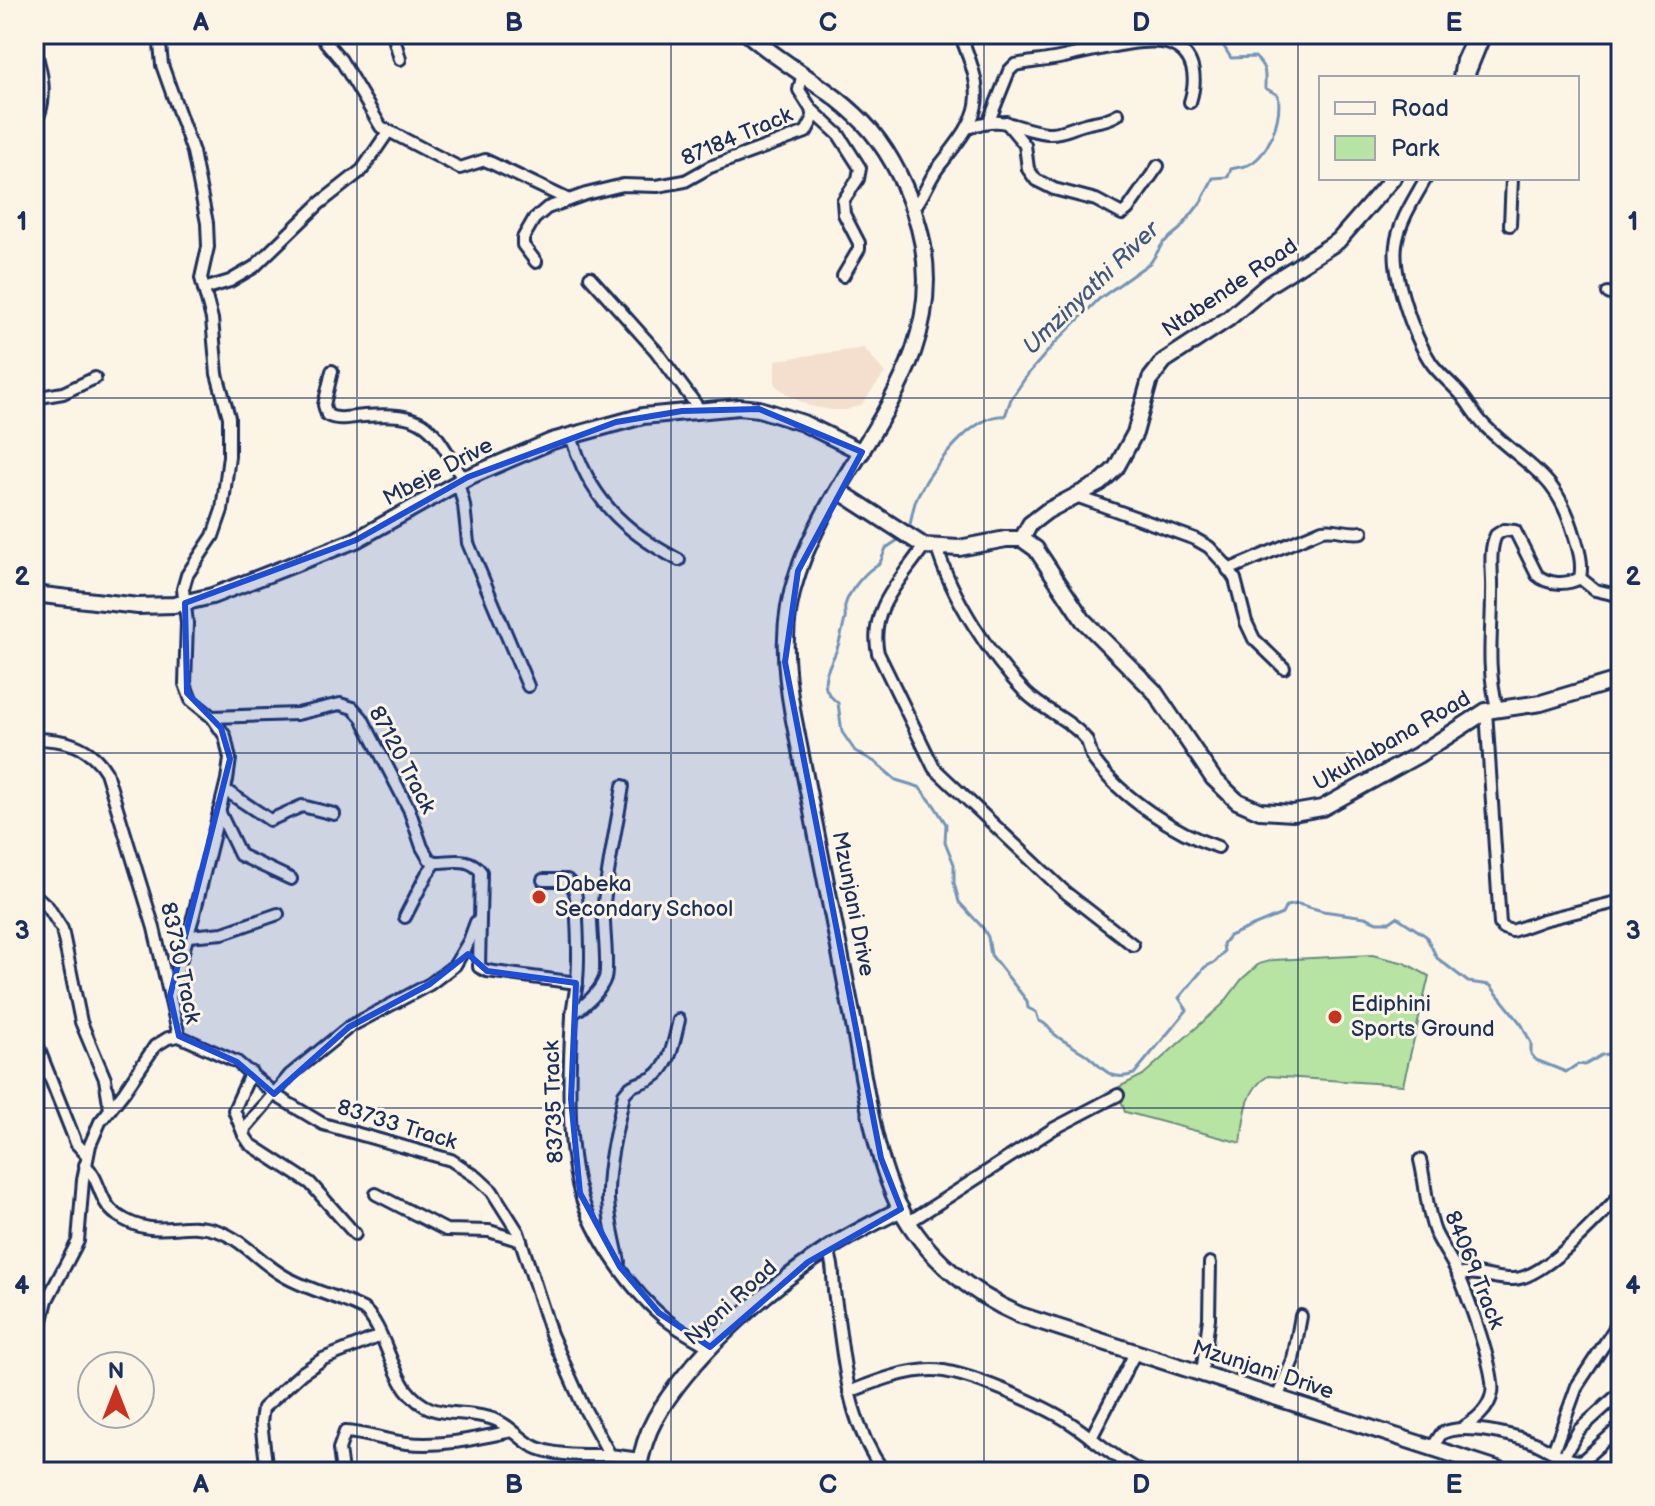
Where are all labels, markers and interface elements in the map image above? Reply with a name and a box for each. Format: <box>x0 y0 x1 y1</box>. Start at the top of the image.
text: A <box>192 8 209 39</box>
text: B <box>505 8 523 39</box>
text: C <box>819 8 837 39</box>
text: D <box>1132 8 1150 39</box>
text: E <box>1446 8 1463 39</box>
legend <box>1319 76 1579 180</box>
text: Road <box>1391 94 1449 123</box>
street label: 87184 Track <box>677 101 797 173</box>
text: Park <box>1391 134 1439 163</box>
text: 1 <box>17 207 27 238</box>
text: 1 <box>1628 207 1638 238</box>
water label: Umzinyathi River <box>1017 214 1167 361</box>
street label: Ntabende Road <box>1157 233 1303 343</box>
street label: Mbeje Drive <box>379 432 497 512</box>
text: 2 <box>14 562 30 593</box>
text: 2 <box>1625 562 1641 593</box>
street label: Ukuhlabana Road <box>1309 685 1475 797</box>
street label: 87120 Track <box>362 702 442 819</box>
street label: Mzunjani Drive <box>826 829 880 979</box>
place label: Dabeka Secondary School <box>555 871 733 923</box>
marker: Dabeka Secondary School <box>530 888 548 906</box>
street label: 83730 Track <box>154 900 206 1026</box>
text: 3 <box>14 916 30 947</box>
text: 3 <box>1625 916 1641 947</box>
place label: Ediphini Sports Ground <box>1351 991 1495 1043</box>
marker: Ediphini Sports Ground <box>1326 1008 1344 1026</box>
street label: 83735 Track <box>538 1040 570 1164</box>
street label: 83733 Track <box>334 1094 460 1156</box>
street label: 84069 Track <box>1438 1207 1510 1333</box>
street label: Nyoni Road <box>679 1254 783 1352</box>
text: 4 <box>14 1271 30 1302</box>
text: 4 <box>1625 1271 1641 1302</box>
street label: Mzunjani Drive <box>1189 1334 1337 1406</box>
north arrow <box>76 1350 156 1430</box>
text: N <box>108 1358 124 1385</box>
text: A <box>192 1470 209 1501</box>
text: B <box>505 1470 523 1501</box>
text: C <box>819 1470 837 1501</box>
text: D <box>1132 1470 1150 1501</box>
text: E <box>1446 1470 1463 1501</box>

